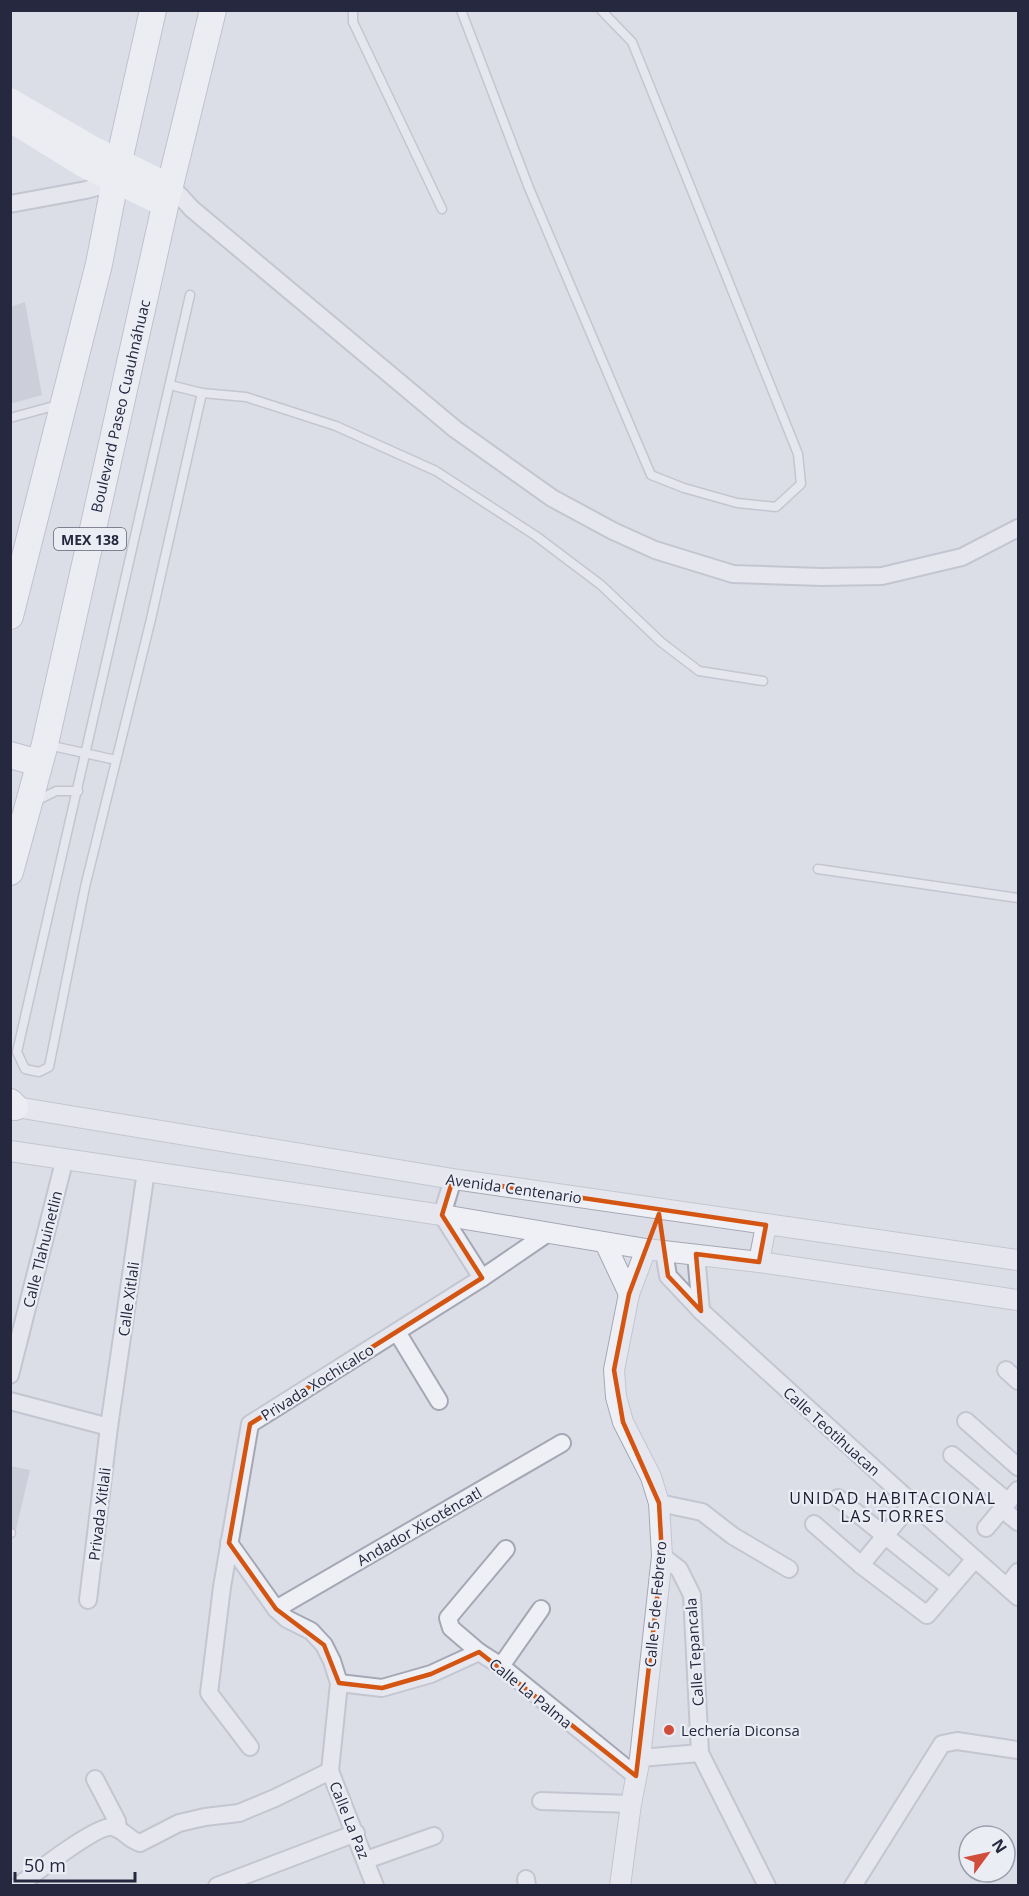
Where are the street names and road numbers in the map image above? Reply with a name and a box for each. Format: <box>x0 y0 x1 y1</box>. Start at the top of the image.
street label: Boulevard Paseo Cuauhnáhuac <box>86 298 154 514</box>
road number: MEX 138 <box>54 528 126 550</box>
street label: Avenida Centenario <box>445 1169 583 1207</box>
street label: Calle Tlahuinetlin <box>18 1188 66 1310</box>
street label: Calle Xitlali <box>113 1260 143 1338</box>
street label: Privada Xochicalco <box>257 1339 377 1425</box>
street label: Calle Teotihuacan <box>779 1382 885 1480</box>
street label: Privada Xitlali <box>83 1466 115 1562</box>
street label: Andador Xicoténcatl <box>353 1482 485 1570</box>
street label: Calle 5 de Febrero <box>640 1540 670 1668</box>
street label: Calle Tepancala <box>680 1597 708 1707</box>
street label: Calle La Palma <box>485 1653 577 1733</box>
street label: Calle La Paz <box>325 1778 375 1862</box>

